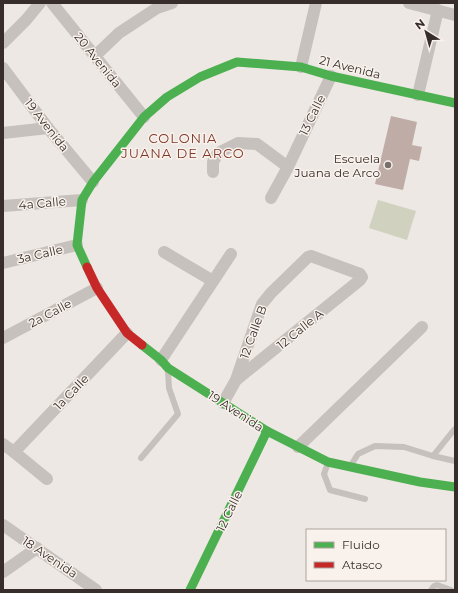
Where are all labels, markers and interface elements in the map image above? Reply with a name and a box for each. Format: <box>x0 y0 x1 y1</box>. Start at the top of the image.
north arrow <box>406 12 446 52</box>
text: N <box>412 16 428 32</box>
street label: 20 Avenida <box>71 30 125 90</box>
street label: 21 Avenida <box>318 52 382 82</box>
street label: 13 Calle <box>296 92 328 138</box>
street label: 19 Avenida <box>22 95 72 155</box>
district label: COLONIA JUANA DE ARCO <box>120 130 245 161</box>
place label: Escuela Juana de Arco <box>294 151 380 180</box>
marker: Escuela Juana de Arco <box>383 160 393 170</box>
street label: 4a Calle <box>18 193 66 213</box>
street label: 3a Calle <box>16 241 64 267</box>
street label: 2a Calle <box>26 296 74 330</box>
street label: 12 Calle B <box>236 303 270 361</box>
street label: 12 Calle A <box>274 306 326 352</box>
street label: 1a Calle <box>50 371 92 413</box>
street label: 19 Avenida <box>205 387 267 435</box>
street label: 12 Calle <box>213 488 245 534</box>
legend <box>306 529 446 581</box>
street label: 18 Avenida <box>19 533 81 581</box>
text: Fluido <box>342 537 380 552</box>
text: Atasco <box>342 557 382 572</box>

